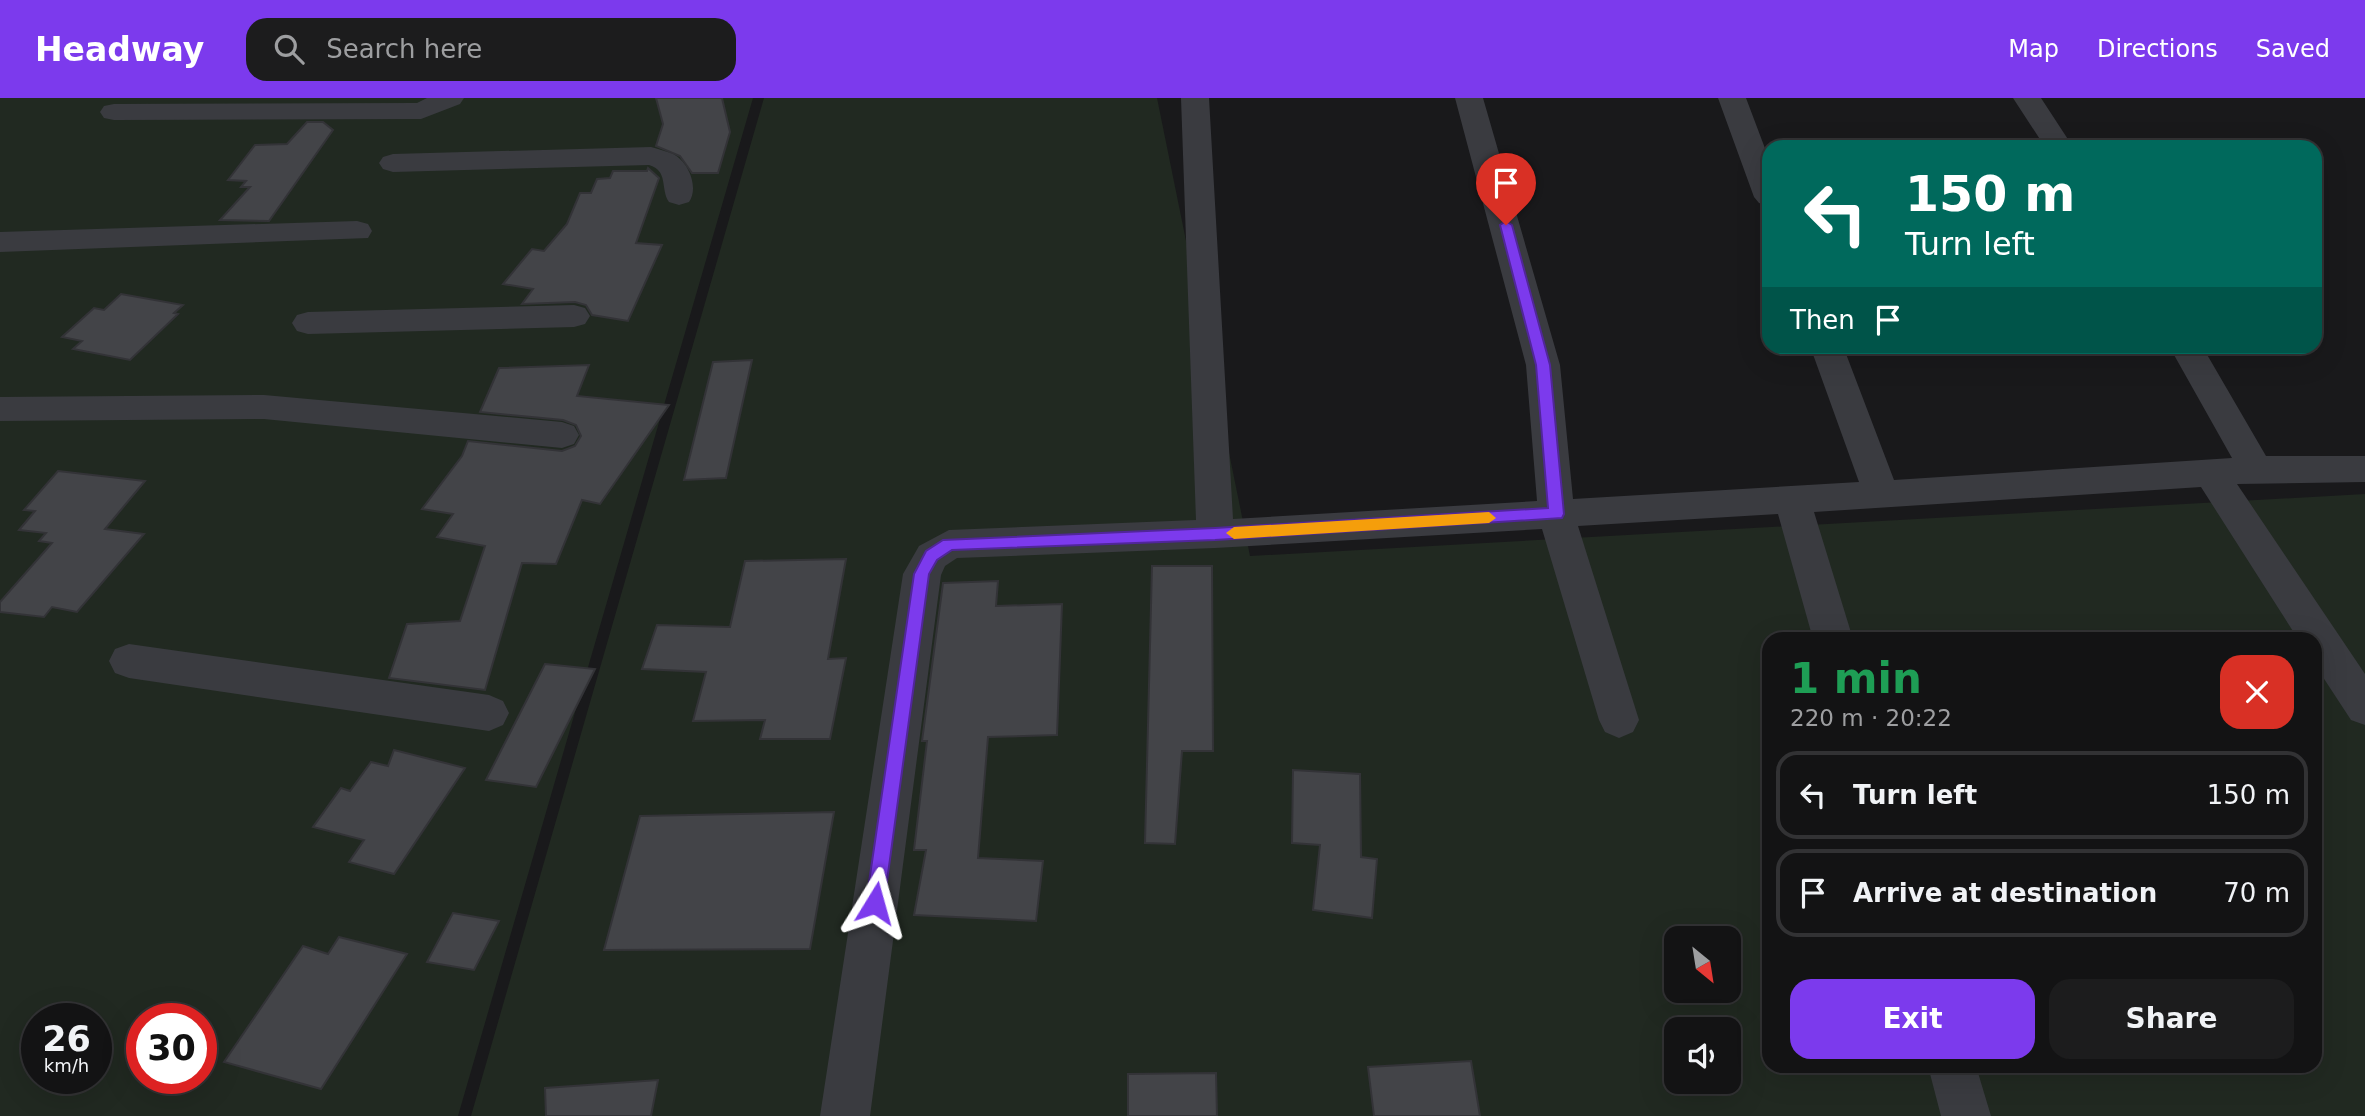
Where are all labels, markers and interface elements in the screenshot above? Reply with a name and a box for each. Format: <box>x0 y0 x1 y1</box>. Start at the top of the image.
search box <box>246 18 736 81</box>
text: Headway <box>35 30 204 69</box>
icon: search <box>270 30 308 68</box>
text: Search here <box>326 34 482 64</box>
text: Map <box>2008 35 2059 63</box>
text: Directions <box>2097 35 2218 63</box>
text: Saved <box>2256 35 2330 63</box>
pin <box>1476 153 1536 225</box>
icon: arrive <box>1487 164 1525 202</box>
text: 150 m <box>1905 166 2075 223</box>
icon: left <box>1790 168 1881 259</box>
text: Turn left <box>1905 225 2035 263</box>
icon: arrive <box>1869 301 1907 339</box>
text: Then <box>1790 305 1855 335</box>
text: 1 min <box>1790 654 1922 703</box>
button: close <box>2220 655 2294 729</box>
text: 220 m · 20:22 <box>1790 705 1952 731</box>
icon: left <box>1794 776 1832 814</box>
text: Turn left <box>1853 780 1977 810</box>
text: 150 m <box>2207 780 2290 810</box>
position arrow <box>838 866 912 940</box>
icon: arrive <box>1794 874 1832 912</box>
text: Arrive at destination <box>1853 878 2157 908</box>
text: 70 m <box>2223 878 2290 908</box>
north arrow <box>1664 926 1741 1003</box>
map controls <box>1664 926 1741 1094</box>
button: Exit <box>1790 979 2035 1059</box>
button: Share <box>2049 979 2294 1059</box>
speed limit sign: 30 <box>126 1003 217 1094</box>
button: sound <box>1664 1017 1741 1094</box>
text: 26 <box>42 1019 91 1059</box>
text: km/h <box>44 1055 89 1076</box>

